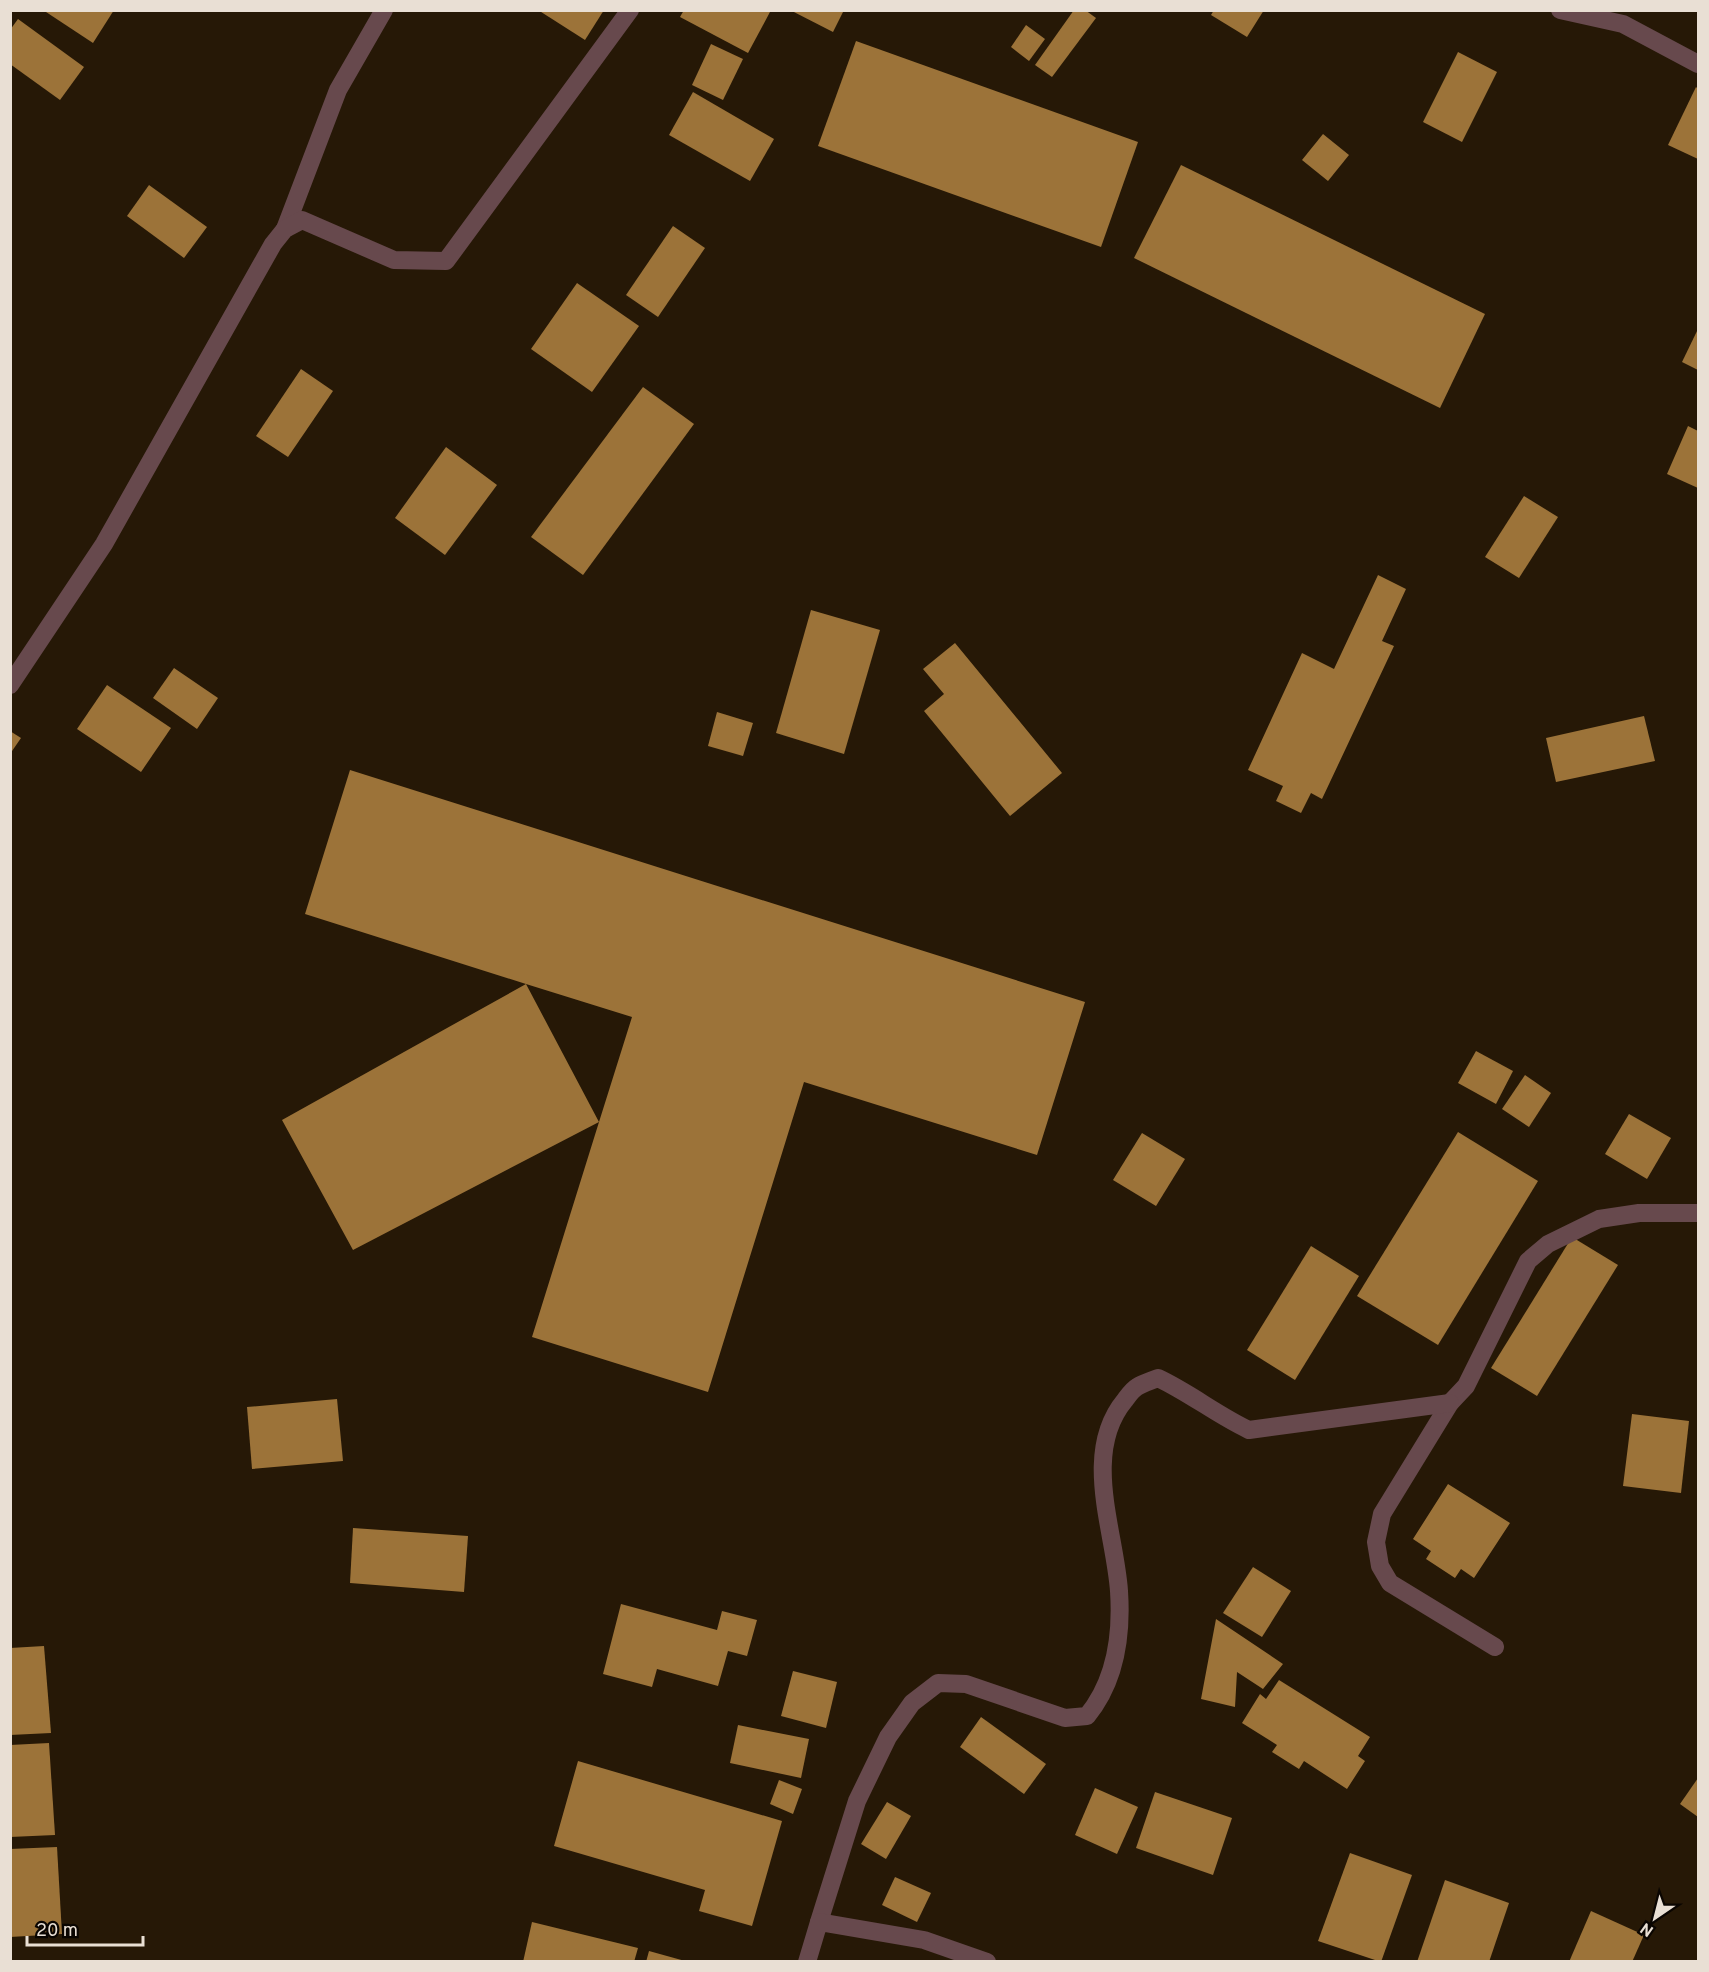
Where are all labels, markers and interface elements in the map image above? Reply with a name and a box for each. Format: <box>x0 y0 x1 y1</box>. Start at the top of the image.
north arrow <box>1625 1888 1685 1948</box>
scale bar <box>27 1909 142 1947</box>
text: N <box>1637 1917 1658 1940</box>
text: 20 m <box>36 1920 78 1943</box>

